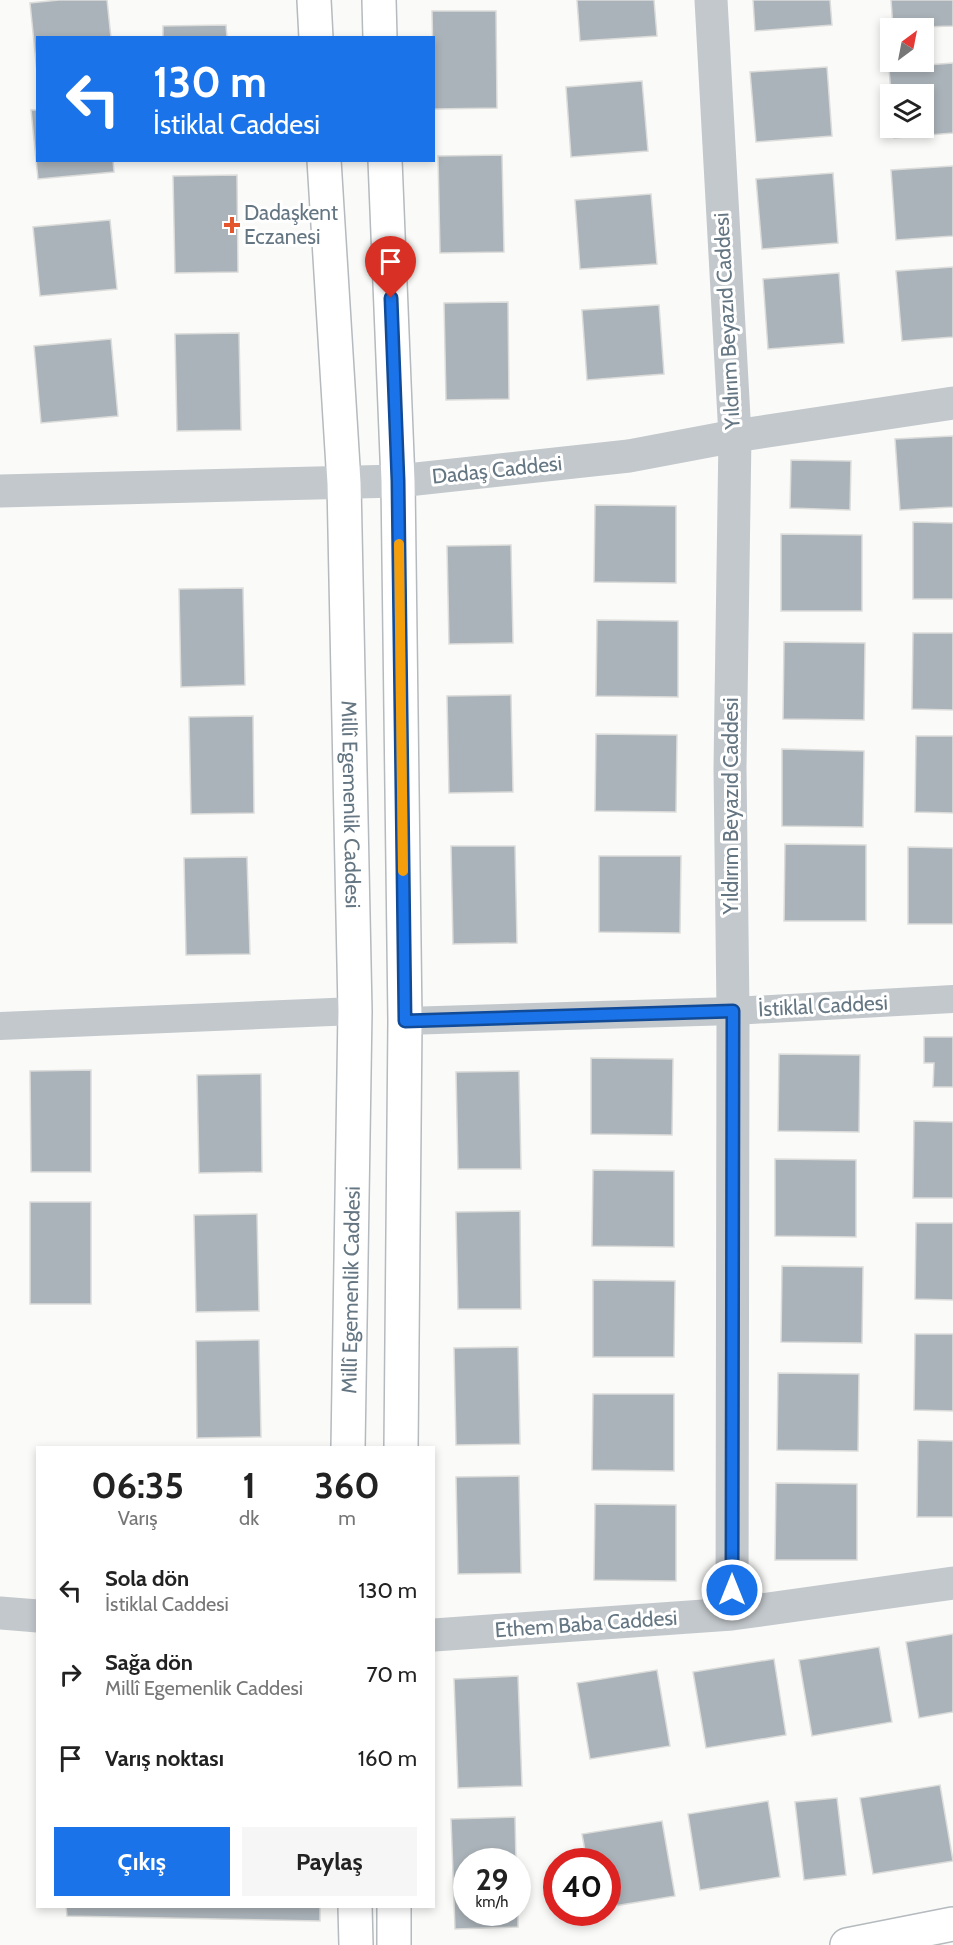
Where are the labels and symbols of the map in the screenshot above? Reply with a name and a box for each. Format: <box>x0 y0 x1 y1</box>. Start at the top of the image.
north arrow <box>880 18 934 72</box>
place label: Dadaşkent Eczanesi <box>244 200 338 249</box>
street label: Yıldırım Beyazıd Caddesi <box>708 212 745 431</box>
marker: Dadaşkent Eczanesi <box>225 218 239 232</box>
pin <box>365 236 416 298</box>
street label: Dadaş Caddesi <box>431 450 563 489</box>
street label: Yıldırım Beyazıd Caddesi <box>718 697 743 916</box>
street label: Millî Egemenlik Caddesi <box>337 700 366 909</box>
street label: İstiklal Caddesi <box>757 990 889 1021</box>
street label: Millî Egemenlik Caddesi <box>336 1186 365 1394</box>
position arrow <box>700 1558 764 1622</box>
street label: Ethem Baba Caddesi <box>494 1605 678 1642</box>
speed limit sign: 40 <box>543 1848 621 1926</box>

